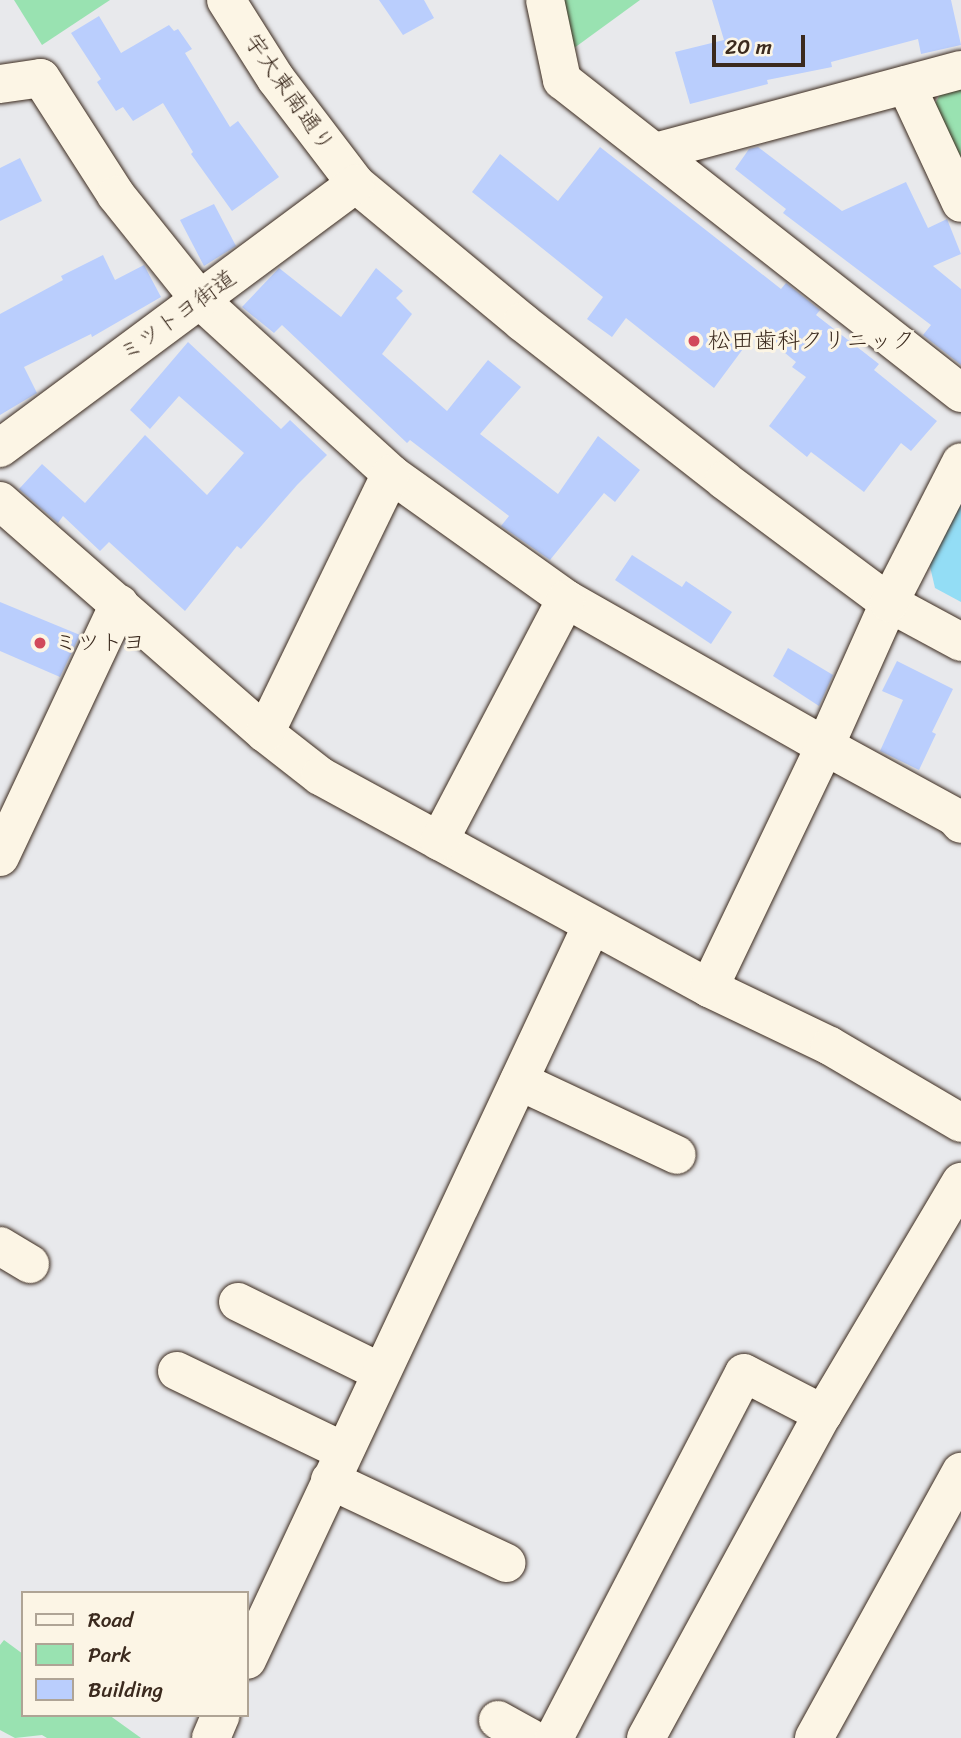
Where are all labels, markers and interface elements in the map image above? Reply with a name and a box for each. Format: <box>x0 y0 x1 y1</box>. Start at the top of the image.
scale bar <box>716 21 809 65</box>
text: 20 m <box>725 28 772 66</box>
street label: 宇大東南通り <box>238 29 340 157</box>
street label: ミツトヨ街道 <box>114 264 242 368</box>
place label: 松田歯科クリニック <box>708 327 915 355</box>
marker: 松田歯科クリニック <box>686 333 702 349</box>
place label: ミツトヨ <box>54 629 146 657</box>
marker: ミツトヨ <box>32 635 48 651</box>
legend <box>21 1591 248 1717</box>
text: Road <box>88 1601 133 1639</box>
text: Park <box>88 1636 131 1674</box>
text: Building <box>88 1671 163 1709</box>

